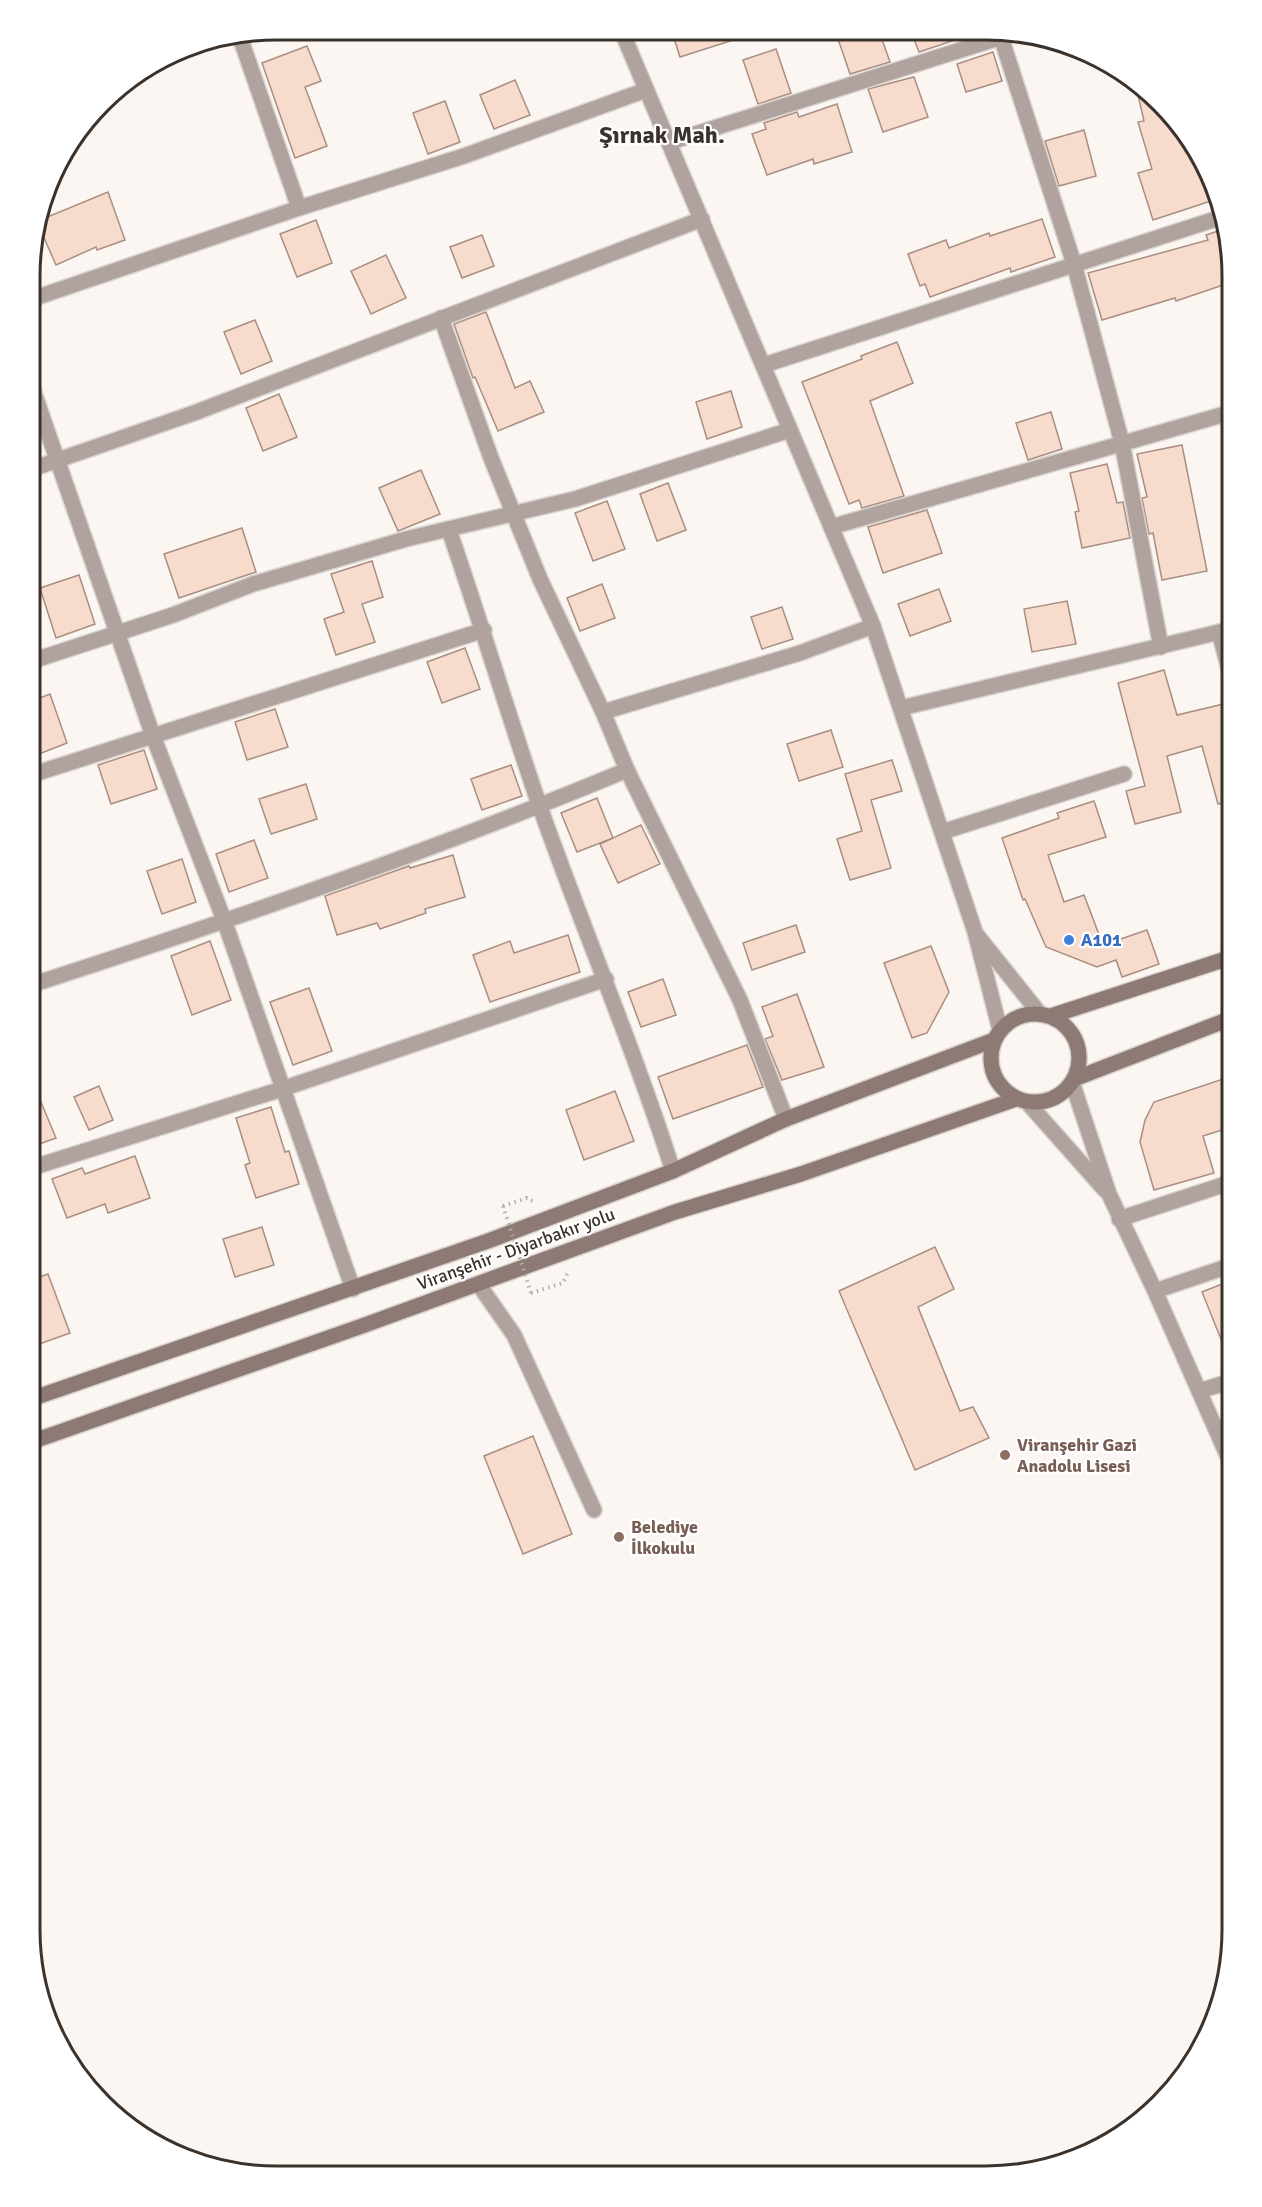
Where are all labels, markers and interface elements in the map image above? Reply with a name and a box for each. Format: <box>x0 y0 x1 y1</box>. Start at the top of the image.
district label: Şırnak Mah. <box>599 120 725 150</box>
place label: A101 <box>1081 929 1122 951</box>
marker: A101 <box>1062 933 1076 947</box>
street label: Viranşehir - Diyarbakır yolu <box>414 1203 618 1295</box>
place label: Viranşehir Gazi Anadolu Lisesi <box>1017 1434 1137 1477</box>
marker: Viranşehir Gazi Anadolu Lisesi <box>998 1448 1012 1462</box>
place label: Belediye İlkokulu <box>631 1516 698 1559</box>
marker: Belediye İlkokulu <box>612 1530 626 1544</box>

